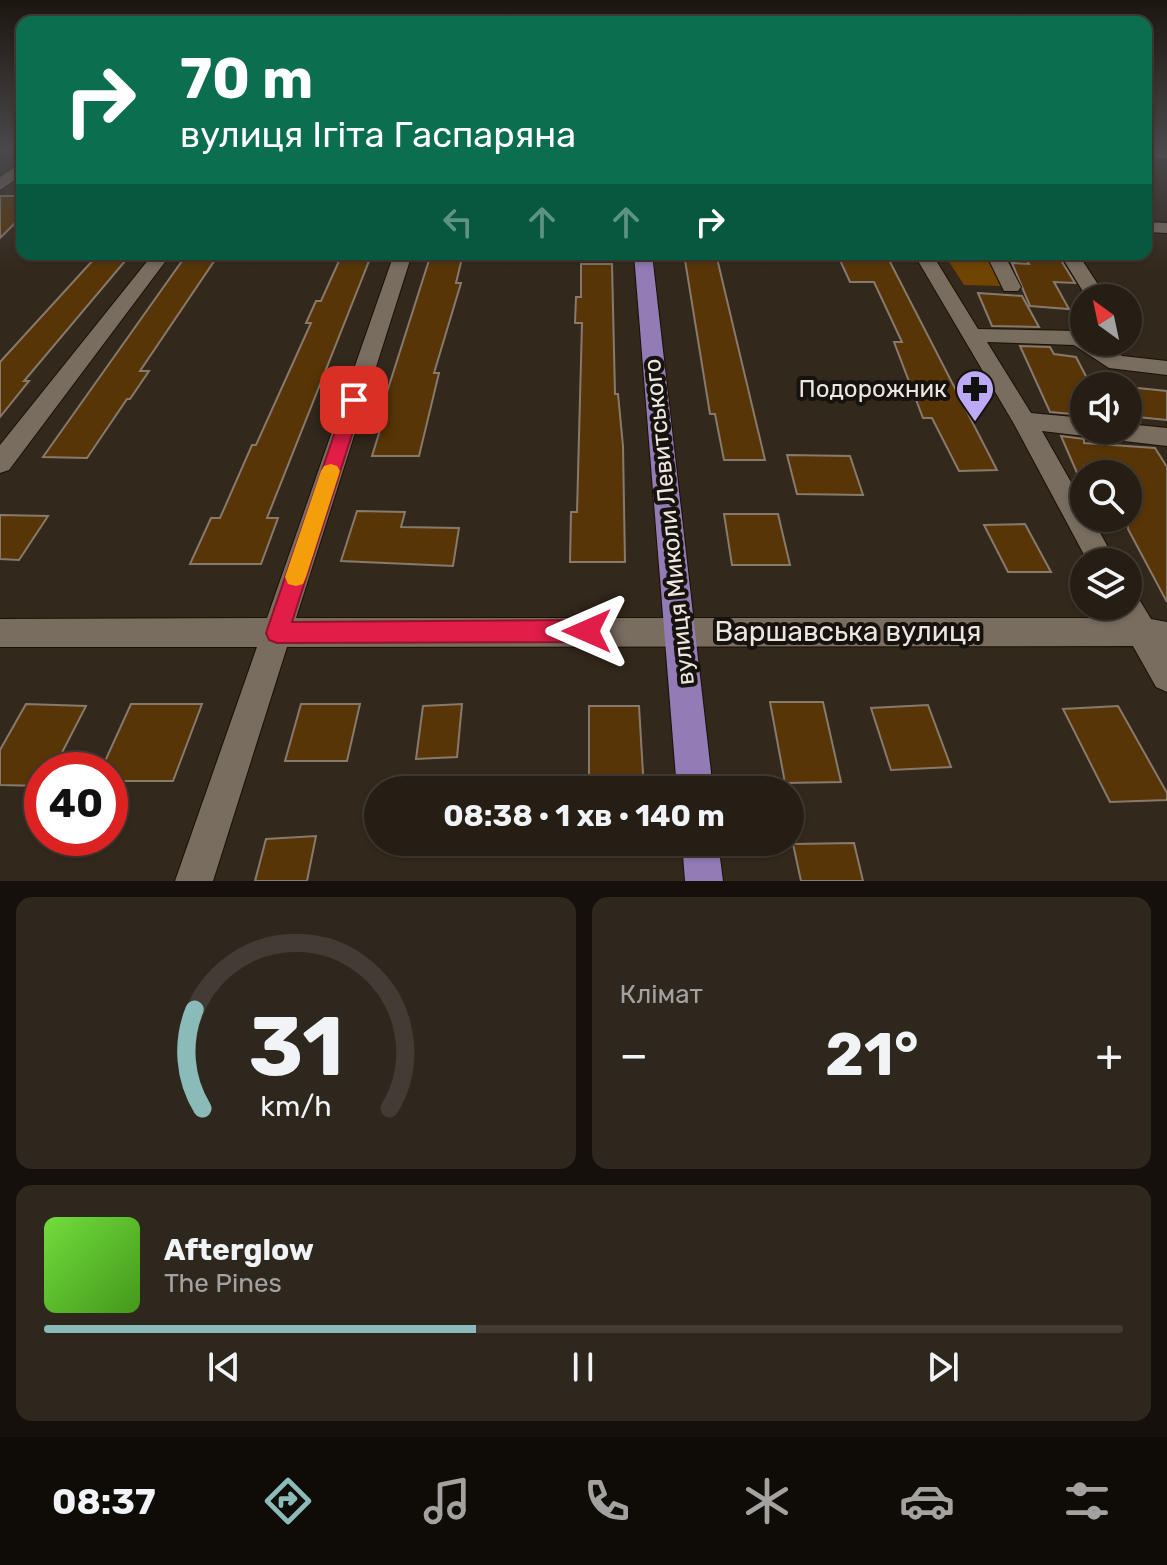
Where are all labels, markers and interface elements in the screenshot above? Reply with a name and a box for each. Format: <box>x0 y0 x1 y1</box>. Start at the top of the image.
text: 70 m <box>180 46 313 112</box>
icon: right <box>48 48 152 152</box>
text: вулиця Ігіта Гаспаряна <box>180 113 576 156</box>
icon: left <box>436 200 480 244</box>
icon: ahead <box>520 200 564 244</box>
icon: ahead <box>604 200 648 244</box>
icon: right <box>688 200 732 244</box>
north arrow <box>1070 284 1142 356</box>
map controls <box>1070 284 1142 620</box>
street label: вулиця Миколи Левитського <box>638 357 700 687</box>
pin <box>320 366 388 434</box>
pharmacy icon: Подорожник <box>954 368 996 423</box>
button: sound <box>1070 372 1142 444</box>
place label: Подорожник <box>799 375 947 403</box>
icon: arrive <box>332 378 376 422</box>
button: search <box>1070 460 1142 532</box>
button: layers <box>1070 548 1142 620</box>
position arrow <box>545 589 629 673</box>
street label: Варшавська вулиця <box>715 615 981 648</box>
speed limit sign: 40 <box>24 752 128 856</box>
text: 08:38 · 1 хв · 140 m <box>443 798 725 834</box>
text: Клімат <box>620 979 703 1010</box>
text: 31 <box>248 997 343 1096</box>
text: 21° <box>825 1019 919 1090</box>
text: − <box>620 1029 648 1081</box>
text: + <box>1096 1029 1123 1081</box>
text: km/h <box>260 1089 331 1123</box>
text: Afterglow <box>164 1232 314 1268</box>
text: The Pines <box>164 1268 282 1299</box>
icon: previous <box>202 1345 246 1389</box>
icon: pause <box>561 1345 605 1389</box>
icon: next <box>921 1345 965 1389</box>
icon: directions <box>260 1473 316 1529</box>
icon: music <box>419 1473 475 1529</box>
icon: phone <box>579 1473 635 1529</box>
icon: climate <box>739 1473 795 1529</box>
icon: car <box>899 1473 955 1529</box>
icon: filters <box>1059 1473 1115 1529</box>
text: 08:37 <box>52 1480 156 1523</box>

